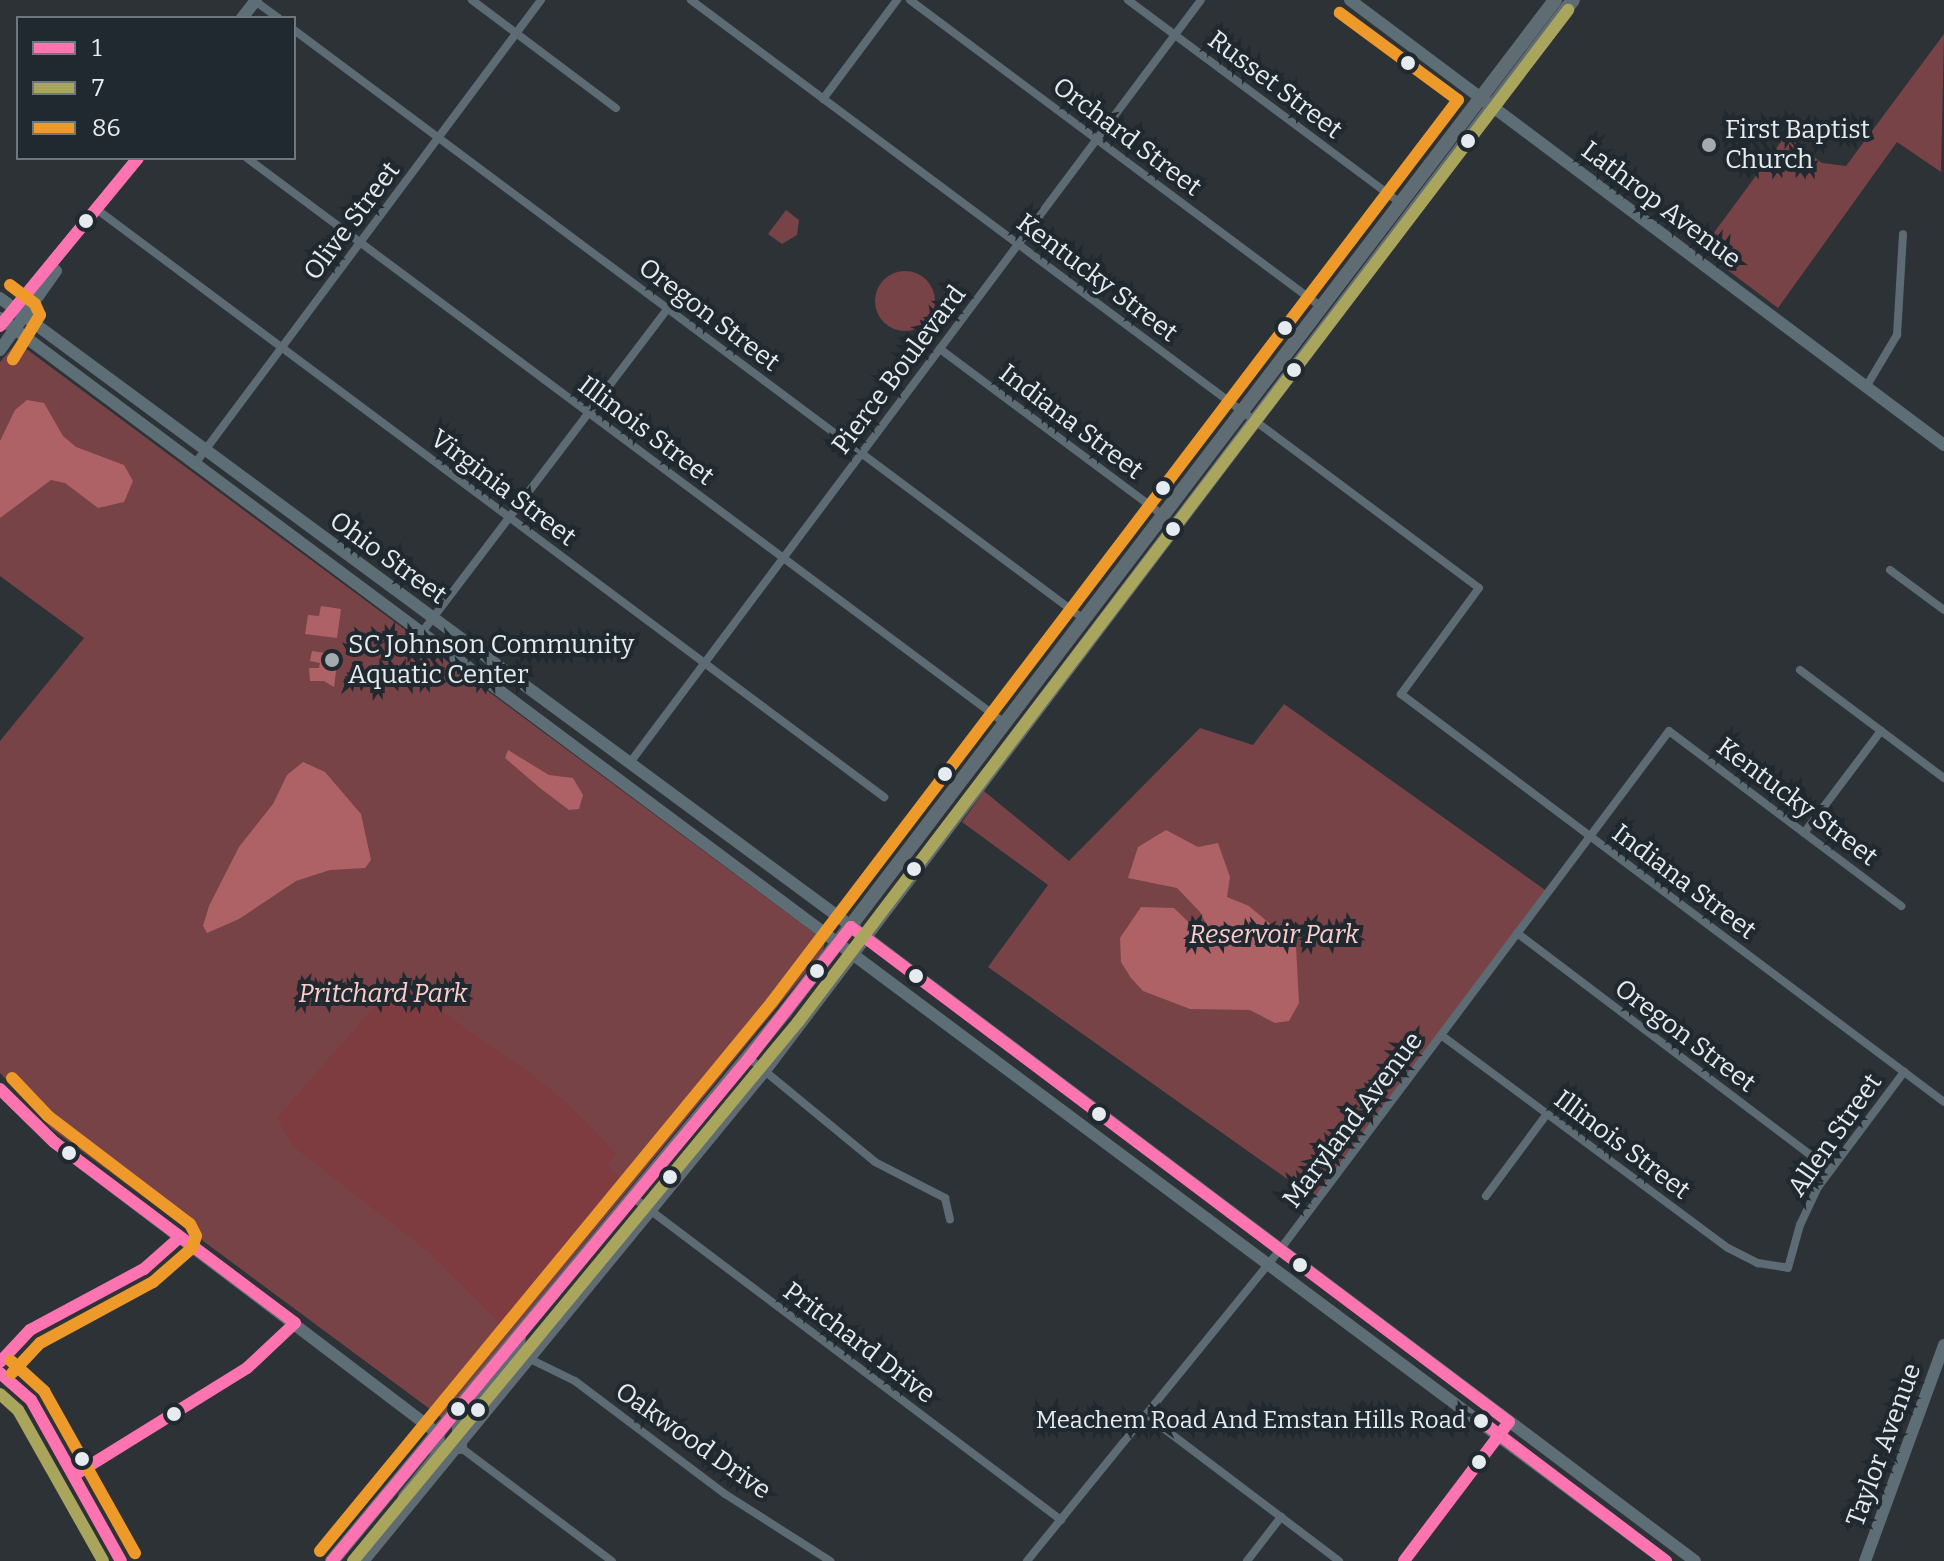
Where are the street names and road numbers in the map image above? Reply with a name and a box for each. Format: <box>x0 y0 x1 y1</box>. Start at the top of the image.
street label: Russet Street <box>1202 24 1348 146</box>
street label: Orchard Street <box>1047 71 1207 203</box>
street label: Lathrop Avenue <box>1575 135 1747 275</box>
street label: Olive Street <box>297 156 407 286</box>
street label: Kentucky Street <box>1010 207 1184 349</box>
street label: Oregon Street <box>632 252 786 378</box>
street label: Pierce Boulevard <box>826 280 972 460</box>
street label: Indiana Street <box>993 358 1149 486</box>
street label: Illinois Street <box>572 370 720 492</box>
street label: Virginia Street <box>424 423 582 553</box>
street label: Ohio Street <box>324 505 452 611</box>
street label: Kentucky Street <box>1710 731 1884 873</box>
street label: Indiana Street <box>1606 818 1762 946</box>
street label: Oregon Street <box>1608 973 1762 1099</box>
street label: Maryland Avenue <box>1277 1026 1429 1214</box>
street label: Allen Street <box>1781 1068 1889 1202</box>
street label: Illinois Street <box>1548 1084 1696 1206</box>
street label: Pritchard Drive <box>777 1276 941 1410</box>
street label: Taylor Avenue <box>1840 1359 1928 1531</box>
street label: Oakwood Drive <box>609 1376 777 1506</box>

